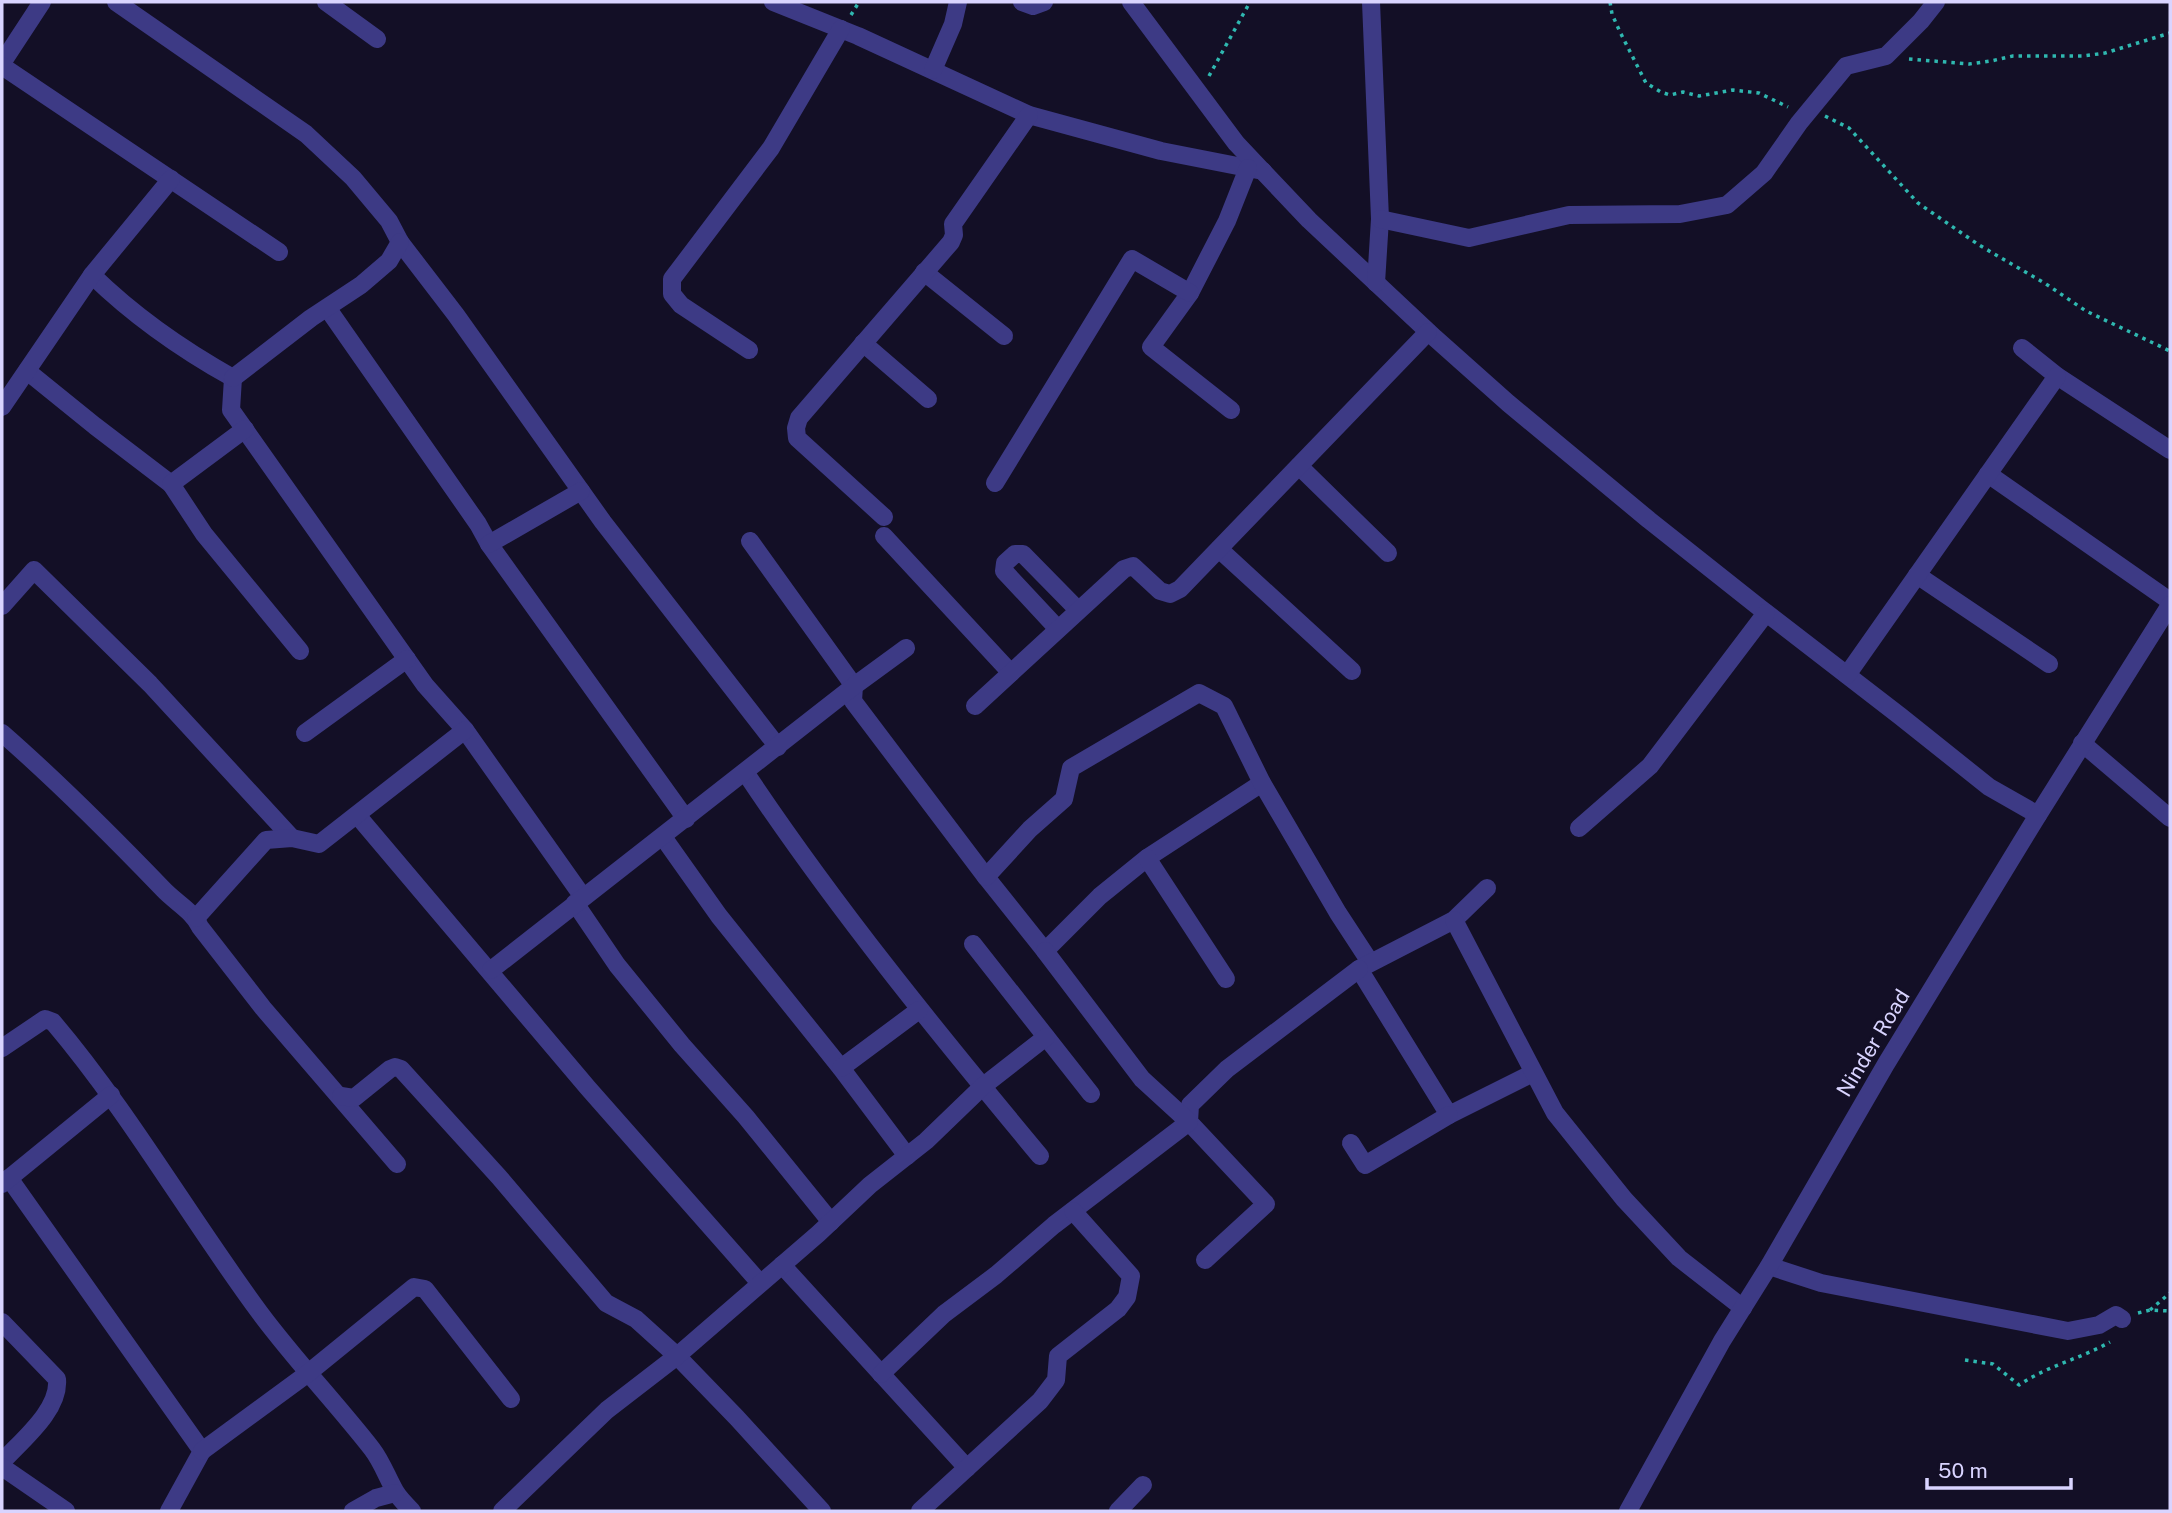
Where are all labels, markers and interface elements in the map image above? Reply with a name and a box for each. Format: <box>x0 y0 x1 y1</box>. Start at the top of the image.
street label: Ninder Road <box>1831 985 1915 1101</box>
scale bar <box>1927 1446 2070 1490</box>
text: 50 m <box>1938 1458 1988 1483</box>

